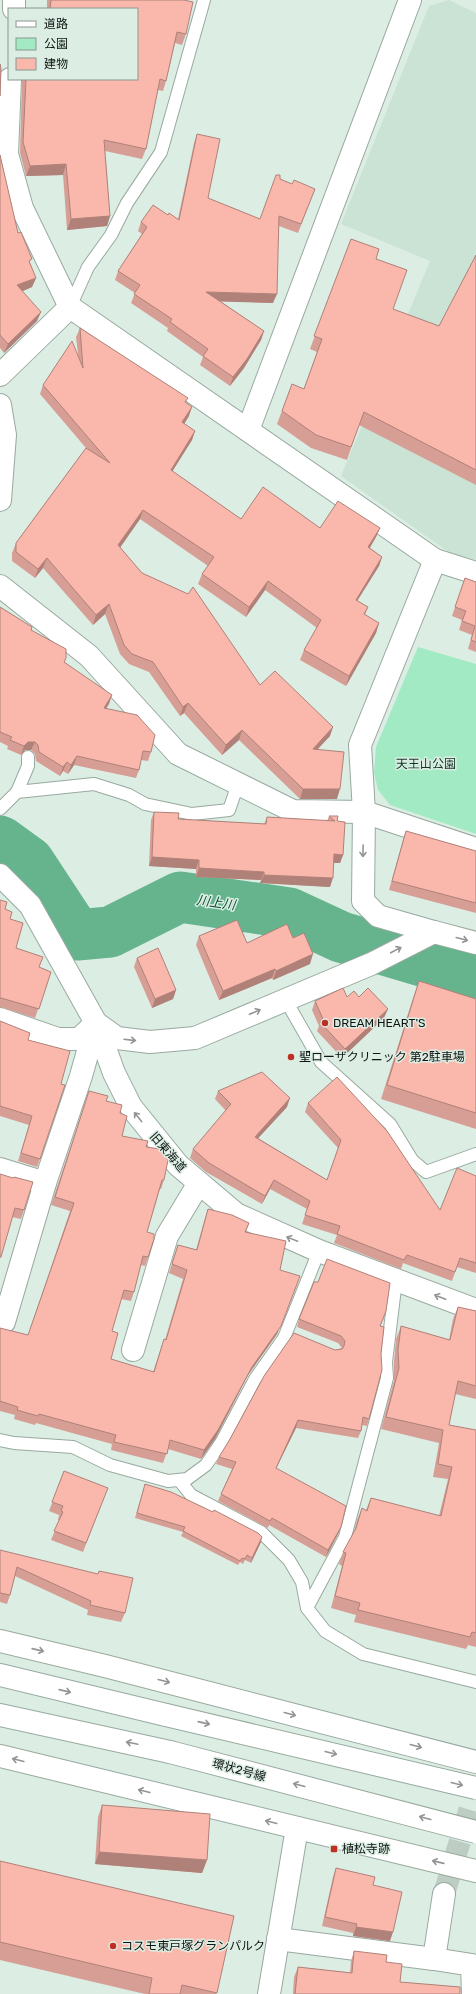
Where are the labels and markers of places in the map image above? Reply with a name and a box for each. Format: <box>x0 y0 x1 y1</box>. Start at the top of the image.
place label: DREAM HEART'S <box>333 1016 426 1030</box>
marker: DREAM HEART'S <box>320 1018 330 1028</box>
place label: 聖ローザクリニック 第2駐車場 <box>299 1050 465 1064</box>
marker: 聖ローザクリニック 第2駐車場 <box>286 1052 296 1062</box>
place label: 植松寺跡 <box>342 1842 390 1856</box>
marker: 植松寺跡 <box>329 1844 339 1854</box>
place label: コスモ東戸塚グランパルク <box>121 1939 265 1953</box>
marker: コスモ東戸塚グランパルク <box>108 1941 118 1951</box>

